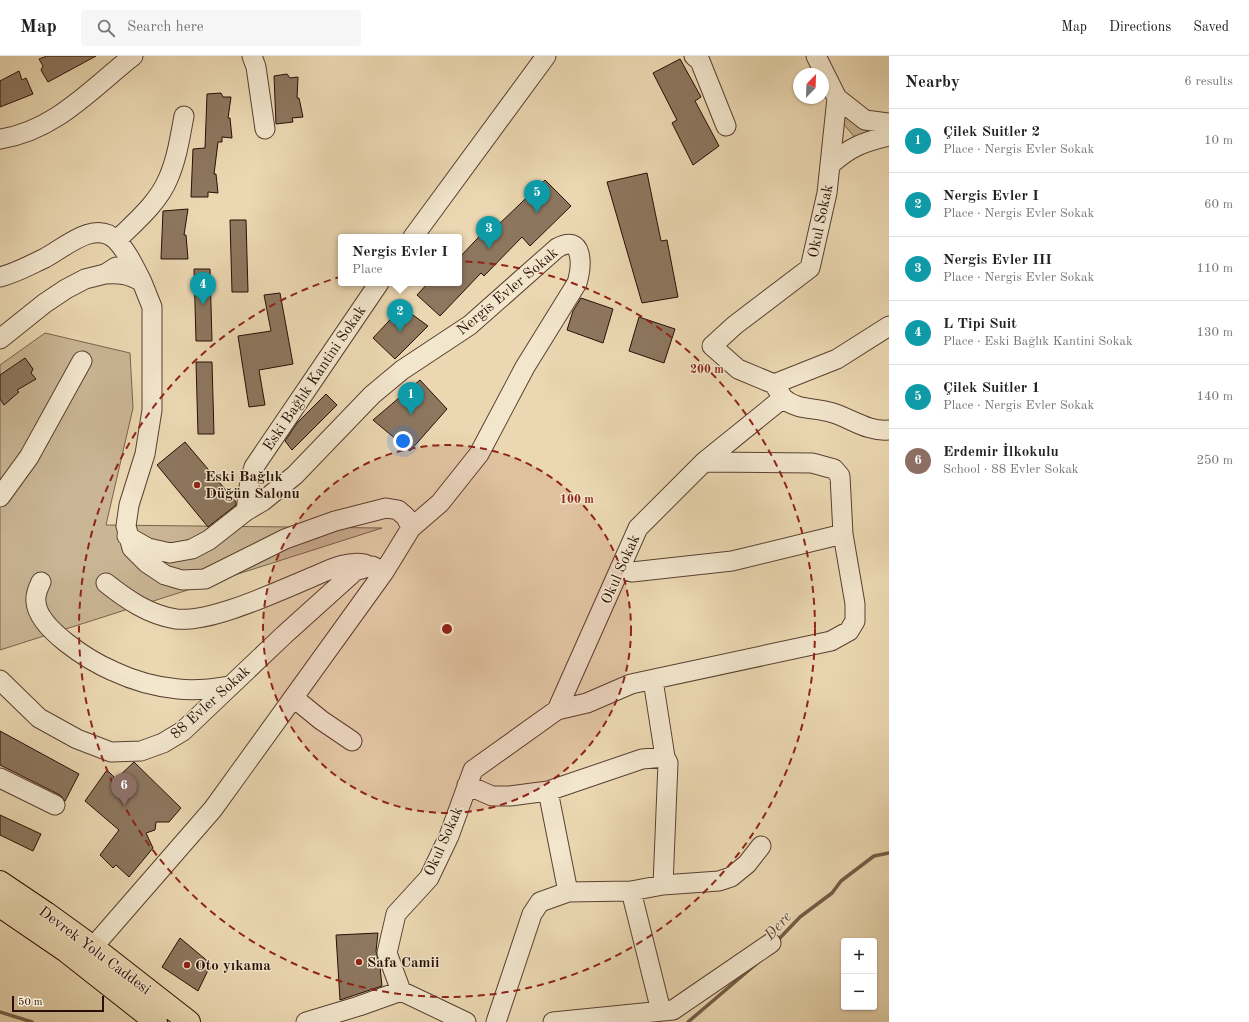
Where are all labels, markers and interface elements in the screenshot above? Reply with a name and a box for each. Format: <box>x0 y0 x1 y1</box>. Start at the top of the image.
search box <box>81 10 361 46</box>
icon: search <box>95 17 117 39</box>
text: Map <box>20 18 57 37</box>
text: Search here <box>127 20 204 35</box>
text: Map <box>1061 20 1087 34</box>
text: Directions <box>1109 20 1171 34</box>
text: Saved <box>1193 20 1229 34</box>
north arrow <box>793 68 829 104</box>
text: Nearby <box>905 74 960 91</box>
text: 6 results <box>1184 75 1233 88</box>
text: Çilek Suitler 2 <box>943 125 1040 140</box>
text: 1 <box>914 134 922 147</box>
text: 10 m <box>1204 134 1233 147</box>
text: Place · Nergis Evler Sokak <box>943 143 1094 156</box>
pin: 5 <box>524 180 550 213</box>
street label: Okul Sokak <box>806 183 837 259</box>
text: Nergis Evler I <box>943 189 1039 204</box>
text: 2 <box>914 198 922 211</box>
text: 60 m <box>1204 198 1233 211</box>
text: Place · Nergis Evler Sokak <box>943 207 1094 220</box>
pin: 3 <box>476 216 502 249</box>
popup <box>338 234 462 286</box>
text: Nergis Evler I <box>352 245 448 260</box>
street label: Nergis Evler Sokak <box>455 246 562 339</box>
text: Nergis Evler III <box>943 253 1052 268</box>
text: 3 <box>914 262 922 275</box>
text: 110 m <box>1196 262 1233 275</box>
text: Place <box>352 263 383 276</box>
text: Place · Nergis Evler Sokak <box>943 271 1094 284</box>
pin: 4 <box>190 272 216 305</box>
pin: 2 <box>387 299 413 332</box>
street label: Eski Bağlık Kantini Sokak <box>261 304 369 454</box>
text: L Tipi Suit <box>943 317 1017 332</box>
text: 4 <box>914 326 922 339</box>
text: 130 m <box>1196 326 1233 339</box>
text: Place · Eski Bağlık Kantini Sokak <box>943 335 1133 348</box>
text: 200 m <box>690 364 724 376</box>
text: Çilek Suitler 1 <box>943 381 1040 396</box>
pin: 1 <box>398 382 424 415</box>
text: 5 <box>914 390 922 403</box>
text: 140 m <box>1196 390 1233 403</box>
text: Place · Nergis Evler Sokak <box>943 399 1094 412</box>
your location <box>393 431 413 451</box>
text: Erdemir İlkokulu <box>943 445 1059 460</box>
text: 6 <box>914 454 922 467</box>
text: 250 m <box>1196 454 1233 467</box>
text: School · 88 Evler Sokak <box>943 463 1079 476</box>
place label: Eski Bağlık Düğün Salonu <box>205 470 300 502</box>
marker: Eski Bağlık Düğün Salonu <box>192 480 202 490</box>
text: 100 m <box>560 494 594 506</box>
street label: Okul Sokak <box>599 532 643 607</box>
centre of rings <box>440 622 454 636</box>
street label: 88 Evler Sokak <box>168 664 254 742</box>
pin: 6 <box>111 773 137 806</box>
street label: Okul Sokak <box>422 804 466 879</box>
street label: Devrek Yolu Caddesi <box>35 904 153 998</box>
water label: Dere <box>761 909 795 944</box>
map controls <box>841 938 877 1010</box>
button: + <box>841 938 877 974</box>
place label: Safa Camii <box>367 956 439 971</box>
marker: Safa Camii <box>354 957 364 967</box>
place label: Oto yıkama <box>195 959 271 974</box>
marker: Oto yıkama <box>182 960 192 970</box>
button: − <box>841 974 877 1010</box>
scale bar <box>12 994 104 1013</box>
text: 50 m <box>18 997 43 1008</box>

